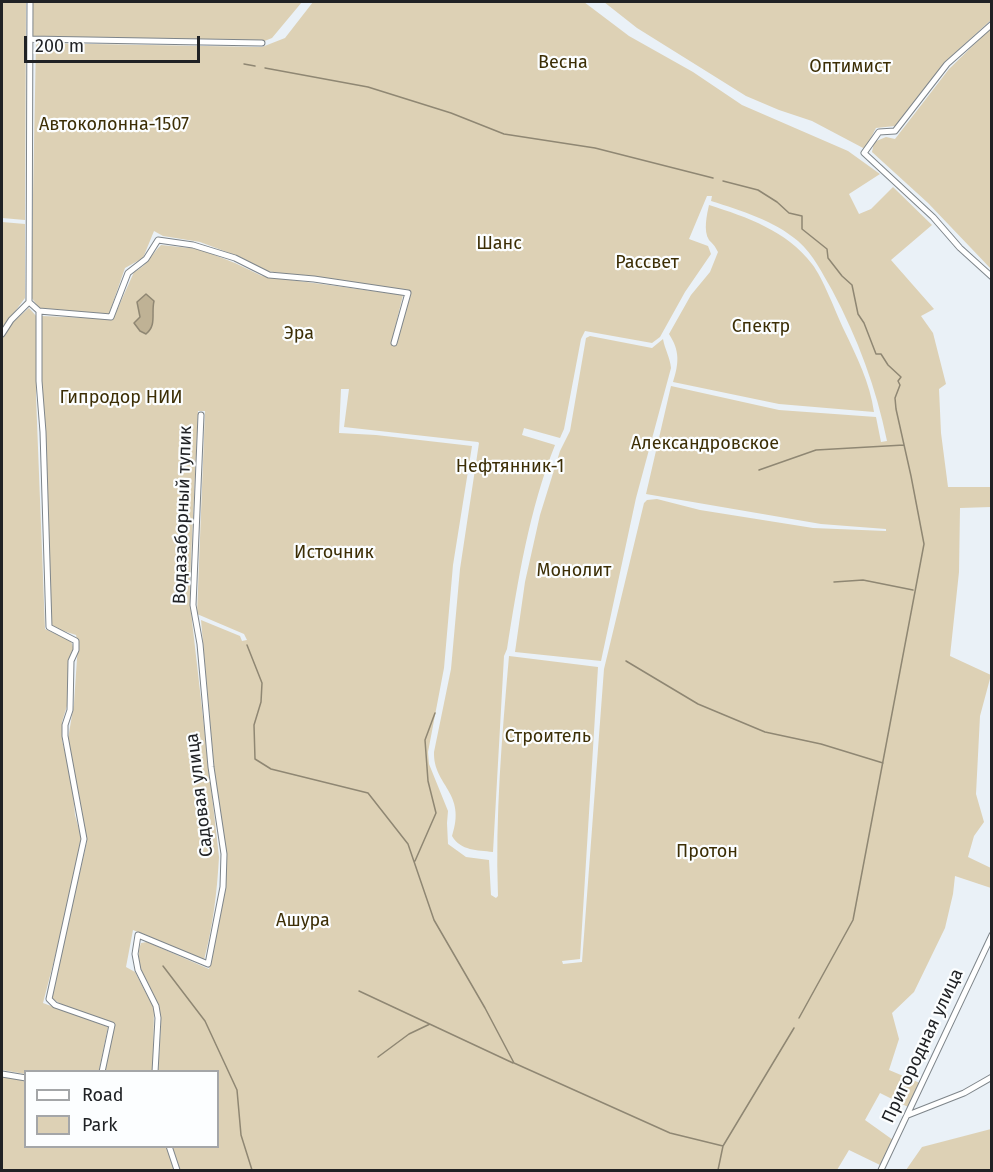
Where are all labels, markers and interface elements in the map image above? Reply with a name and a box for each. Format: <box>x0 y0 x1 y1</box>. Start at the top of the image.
scale bar <box>27 24 202 62</box>
text: 200 m <box>35 35 84 57</box>
park label: Весна <box>538 52 588 74</box>
park label: Оптимист <box>809 56 891 78</box>
park label: Автоколонна-1507 <box>39 114 189 136</box>
park label: Шанс <box>476 233 522 255</box>
park label: Рассвет <box>615 252 679 274</box>
park label: Спектр <box>732 316 790 338</box>
park label: Эра <box>284 323 314 345</box>
park label: Гипродор НИИ <box>60 387 182 409</box>
street label: Водазаборный тупик <box>169 425 197 605</box>
park label: Александровское <box>631 433 779 455</box>
park label: Нефтянник-1 <box>456 456 564 478</box>
park label: Источник <box>294 542 374 564</box>
park label: Монолит <box>537 560 611 582</box>
park label: Строитель <box>505 726 591 748</box>
street label: Садовая улица <box>182 732 218 858</box>
park label: Протон <box>676 841 738 863</box>
park label: Ашура <box>276 910 330 932</box>
street label: Пригородная улица <box>878 965 968 1127</box>
legend <box>24 1070 219 1148</box>
text: Road <box>82 1084 124 1106</box>
text: Park <box>82 1114 117 1136</box>

